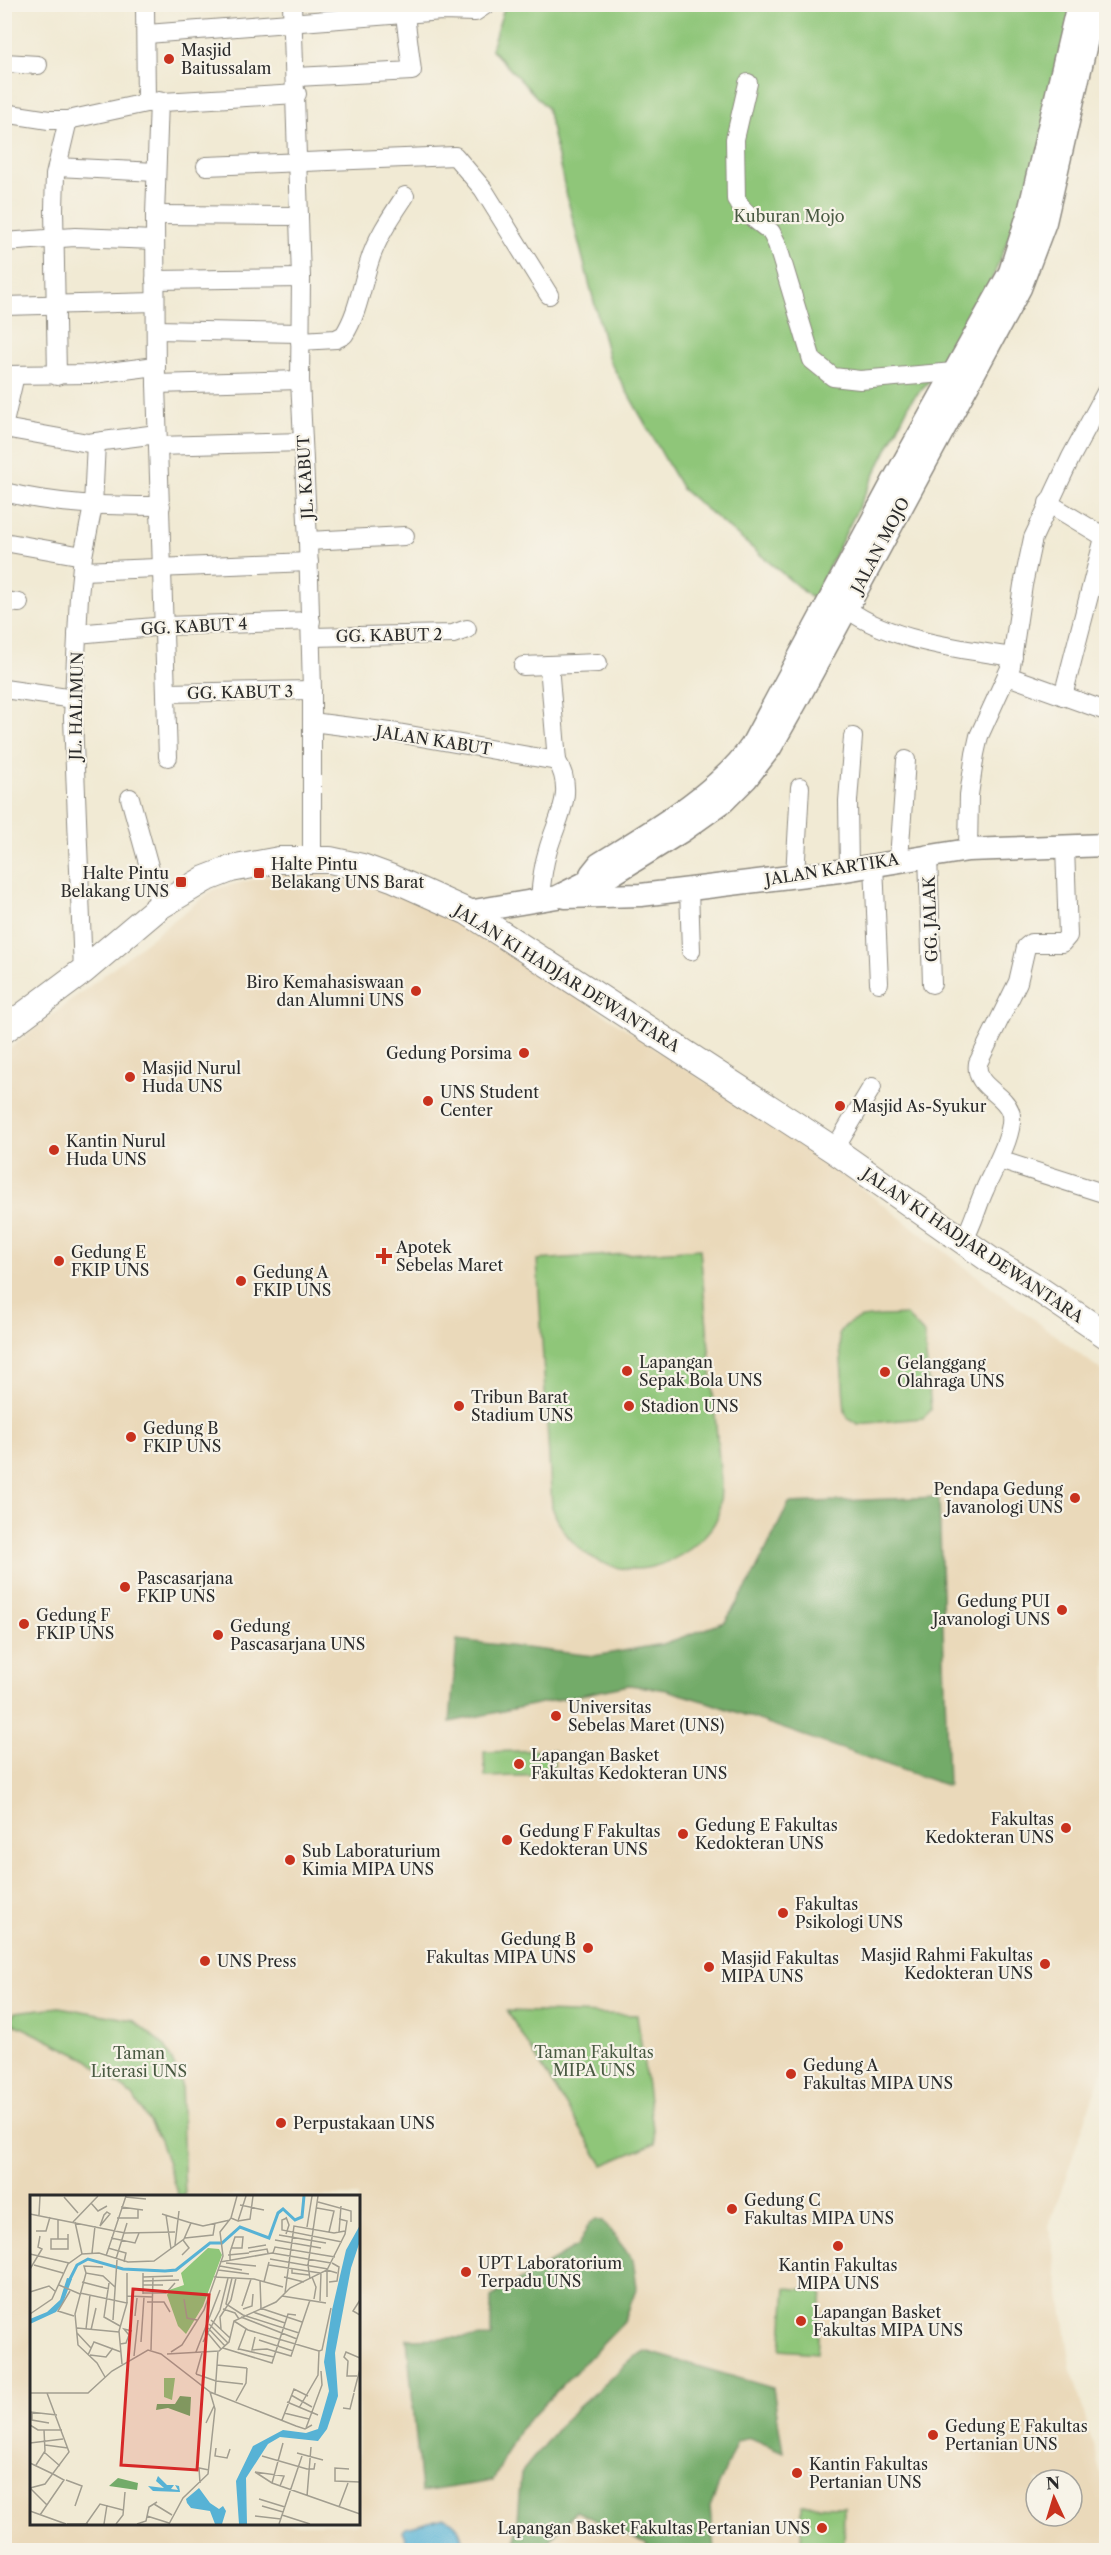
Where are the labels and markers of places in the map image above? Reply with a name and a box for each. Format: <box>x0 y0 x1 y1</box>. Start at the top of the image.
place label: Masjid Baitussalam <box>181 40 272 78</box>
marker: Masjid Baitussalam <box>162 52 176 66</box>
place label: Halte Pintu Belakang UNS Barat <box>271 854 425 892</box>
place label: Halte Pintu Belakang UNS <box>60 863 169 901</box>
marker: Halte Pintu Belakang UNS Barat <box>252 866 266 880</box>
marker: Halte Pintu Belakang UNS <box>174 875 188 889</box>
place label: Biro Kemahasiswaan dan Alumni UNS <box>246 972 404 1010</box>
marker: Biro Kemahasiswaan dan Alumni UNS <box>409 984 423 998</box>
place label: Gedung Porsima <box>386 1043 513 1063</box>
marker: Gedung Porsima <box>517 1046 531 1060</box>
place label: Masjid Nurul Huda UNS <box>142 1058 241 1096</box>
marker: Masjid Nurul Huda UNS <box>123 1070 137 1084</box>
place label: UNS Student Center <box>440 1082 539 1120</box>
marker: UNS Student Center <box>421 1094 435 1108</box>
place label: Masjid As-Syukur <box>852 1096 987 1116</box>
marker: Masjid As-Syukur <box>833 1099 847 1113</box>
place label: Kantin Nurul Huda UNS <box>66 1131 166 1169</box>
marker: Kantin Nurul Huda UNS <box>47 1143 61 1157</box>
place label: Apotek Sebelas Maret <box>395 1237 504 1275</box>
place label: Gedung E FKIP UNS <box>71 1242 149 1280</box>
marker: Apotek Sebelas Maret <box>377 1249 391 1263</box>
marker: Gedung E FKIP UNS <box>52 1254 66 1268</box>
place label: Gedung A FKIP UNS <box>253 1262 331 1300</box>
marker: Gedung A FKIP UNS <box>234 1274 248 1288</box>
place label: Lapangan Sepak Bola UNS <box>639 1352 762 1390</box>
place label: Gelanggang Olahraga UNS <box>897 1353 1005 1391</box>
marker: Lapangan Sepak Bola UNS <box>620 1364 634 1378</box>
marker: Gelanggang Olahraga UNS <box>878 1365 892 1379</box>
place label: Tribun Barat Stadium UNS <box>471 1387 573 1425</box>
place label: Stadion UNS <box>641 1396 739 1416</box>
marker: Tribun Barat Stadium UNS <box>452 1399 466 1413</box>
marker: Stadion UNS <box>622 1399 636 1413</box>
place label: Gedung B FKIP UNS <box>143 1418 221 1456</box>
marker: Gedung B FKIP UNS <box>124 1430 138 1444</box>
place label: Pendapa Gedung Javanologi UNS <box>933 1479 1064 1517</box>
marker: Pendapa Gedung Javanologi UNS <box>1068 1491 1082 1505</box>
place label: Pascasarjana FKIP UNS <box>137 1568 234 1606</box>
marker: Pascasarjana FKIP UNS <box>118 1580 132 1594</box>
place label: Gedung PUI Javanologi UNS <box>930 1591 1050 1629</box>
marker: Gedung PUI Javanologi UNS <box>1055 1603 1069 1617</box>
place label: Gedung F FKIP UNS <box>36 1605 114 1643</box>
place label: Gedung Pascasarjana UNS <box>230 1616 365 1654</box>
marker: Gedung F FKIP UNS <box>17 1617 31 1631</box>
marker: Gedung Pascasarjana UNS <box>211 1628 225 1642</box>
place label: Universitas Sebelas Maret (UNS) <box>568 1697 724 1735</box>
marker: Universitas Sebelas Maret (UNS) <box>549 1709 563 1723</box>
place label: Lapangan Basket Fakultas Kedokteran UNS <box>531 1745 727 1783</box>
marker: Lapangan Basket Fakultas Kedokteran UNS <box>512 1757 526 1771</box>
place label: Fakultas Kedokteran UNS <box>925 1809 1054 1847</box>
place label: Gedung E Fakultas Kedokteran UNS <box>695 1815 838 1853</box>
place label: Gedung F Fakultas Kedokteran UNS <box>519 1821 661 1859</box>
marker: Fakultas Kedokteran UNS <box>1059 1821 1073 1835</box>
marker: Gedung E Fakultas Kedokteran UNS <box>676 1827 690 1841</box>
marker: Gedung F Fakultas Kedokteran UNS <box>500 1833 514 1847</box>
place label: Sub Laboraturium Kimia MIPA UNS <box>302 1841 441 1879</box>
marker: Sub Laboraturium Kimia MIPA UNS <box>283 1853 297 1867</box>
place label: Fakultas Psikologi UNS <box>795 1894 903 1932</box>
marker: Fakultas Psikologi UNS <box>776 1906 790 1920</box>
place label: Gedung B Fakultas MIPA UNS <box>426 1929 576 1967</box>
marker: Gedung B Fakultas MIPA UNS <box>581 1941 595 1955</box>
place label: Masjid Rahmi Fakultas Kedokteran UNS <box>861 1945 1033 1983</box>
place label: Masjid Fakultas MIPA UNS <box>721 1948 839 1986</box>
place label: UNS Press <box>217 1951 296 1971</box>
marker: UNS Press <box>198 1954 212 1968</box>
marker: Masjid Rahmi Fakultas Kedokteran UNS <box>1038 1957 1052 1971</box>
marker: Masjid Fakultas MIPA UNS <box>702 1960 716 1974</box>
place label: Gedung A Fakultas MIPA UNS <box>803 2055 953 2093</box>
marker: Gedung A Fakultas MIPA UNS <box>784 2067 798 2081</box>
place label: Perpustakaan UNS <box>293 2113 435 2133</box>
marker: Perpustakaan UNS <box>274 2116 288 2130</box>
place label: Gedung C Fakultas MIPA UNS <box>744 2190 894 2228</box>
marker: Gedung C Fakultas MIPA UNS <box>725 2202 739 2216</box>
marker: Kantin Fakultas MIPA UNS <box>831 2239 845 2253</box>
place label: UPT Laboratorium Terpadu UNS <box>478 2253 622 2291</box>
place label: Kantin Fakultas MIPA UNS <box>779 2255 897 2293</box>
marker: UPT Laboratorium Terpadu UNS <box>459 2265 473 2279</box>
place label: Lapangan Basket Fakultas MIPA UNS <box>813 2302 963 2340</box>
marker: Lapangan Basket Fakultas MIPA UNS <box>794 2314 808 2328</box>
place label: Gedung E Fakultas Pertanian UNS <box>945 2416 1088 2454</box>
marker: Gedung E Fakultas Pertanian UNS <box>926 2428 940 2442</box>
place label: Kantin Fakultas Pertanian UNS <box>809 2454 928 2492</box>
marker: Kantin Fakultas Pertanian UNS <box>790 2466 804 2480</box>
place label: Lapangan Basket Fakultas Pertanian UNS <box>497 2518 810 2538</box>
marker: Lapangan Basket Fakultas Pertanian UNS <box>815 2521 829 2535</box>

